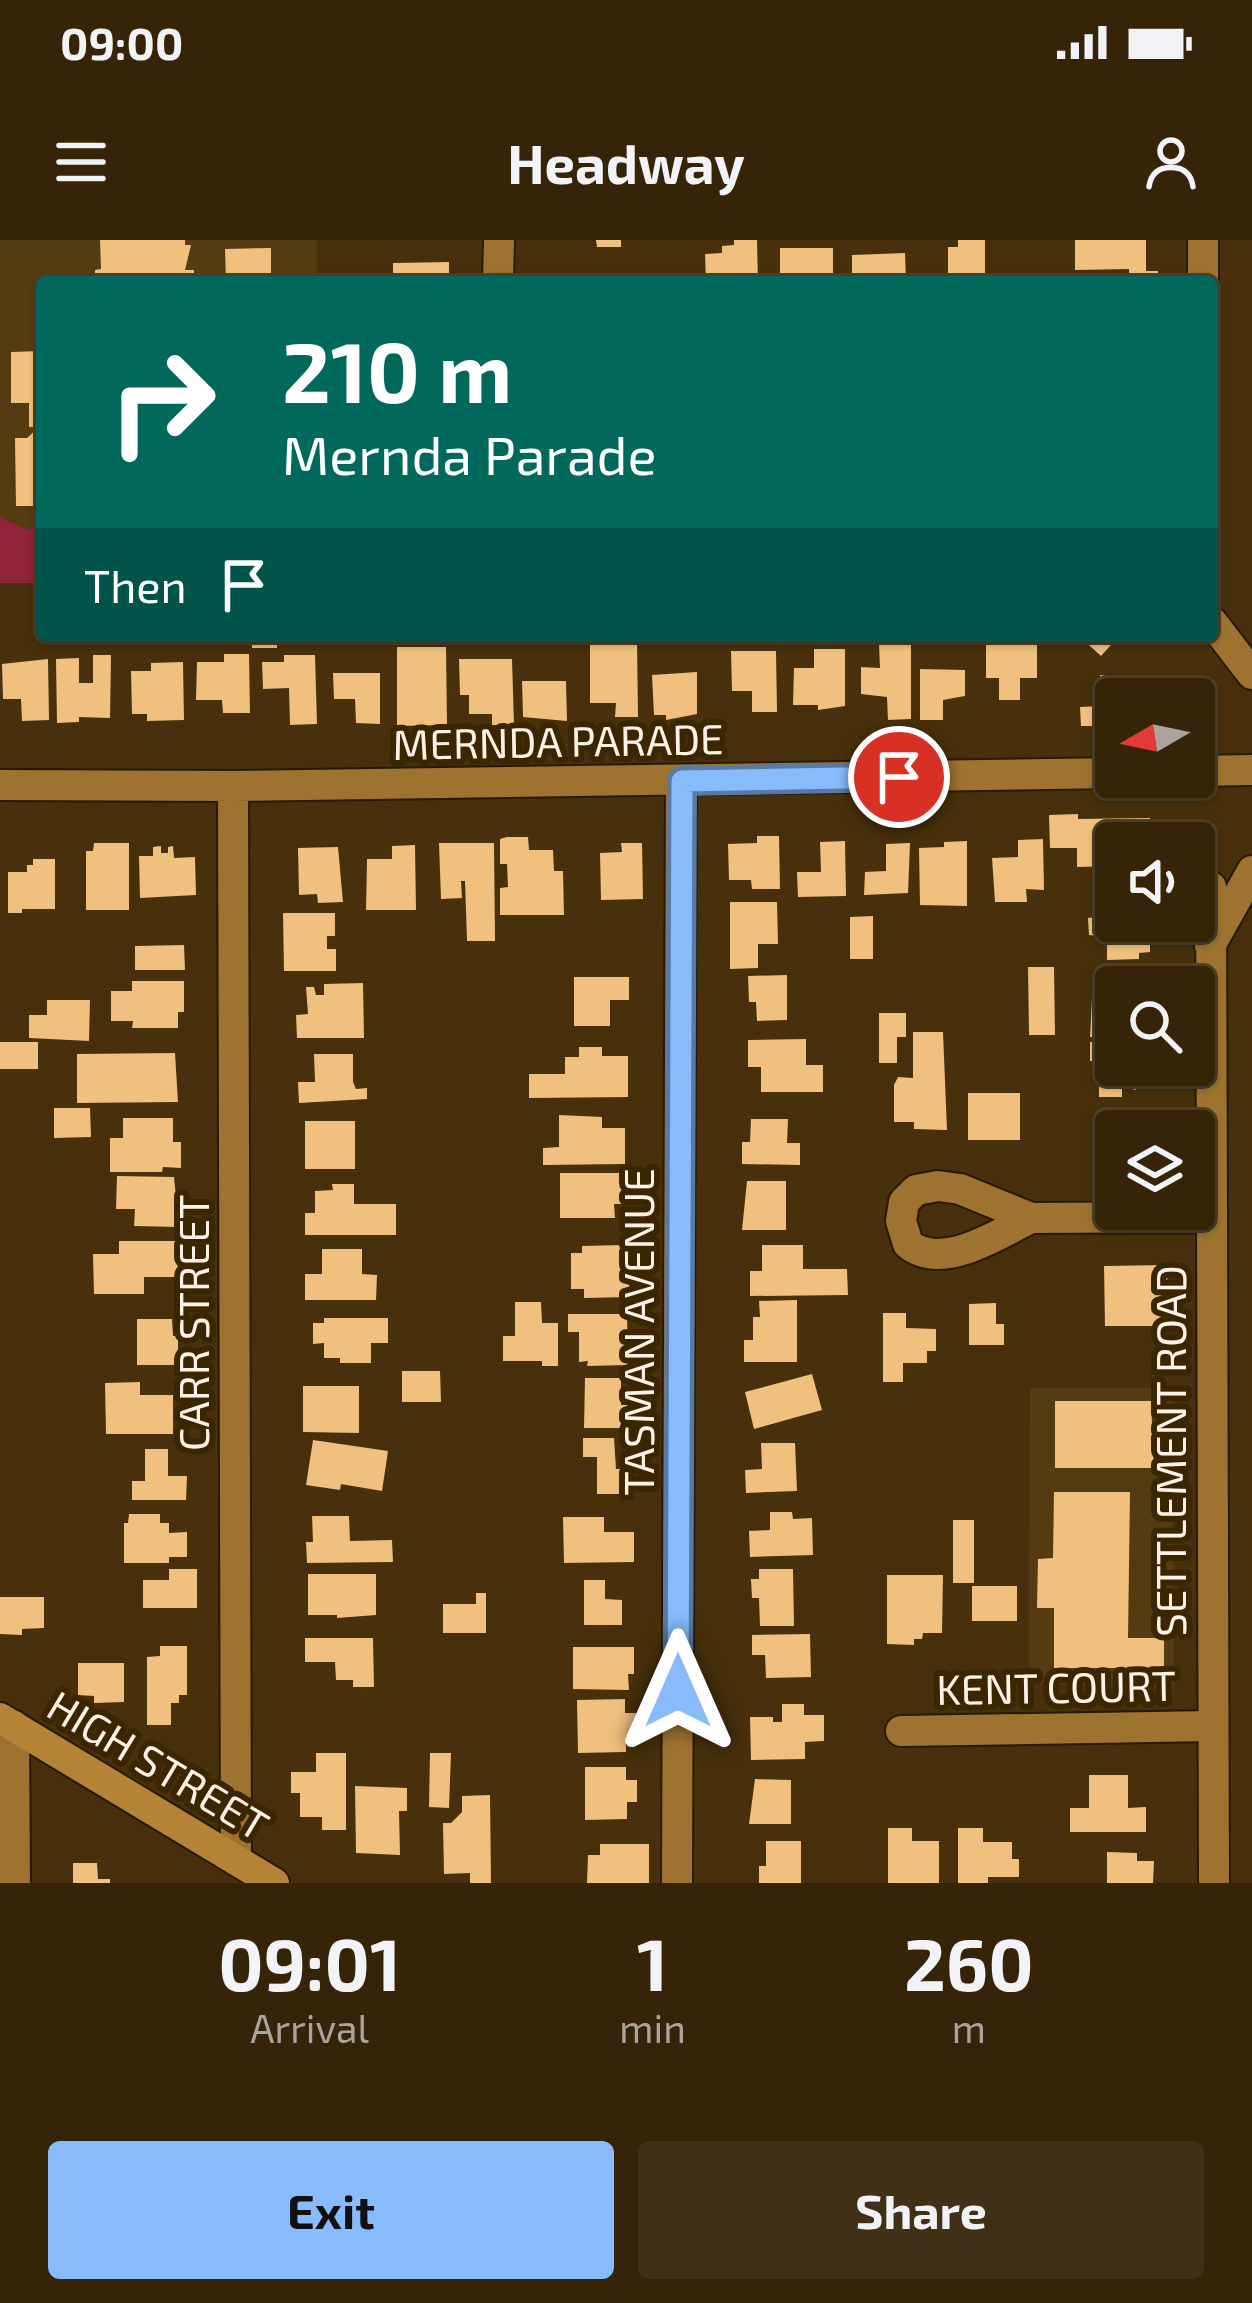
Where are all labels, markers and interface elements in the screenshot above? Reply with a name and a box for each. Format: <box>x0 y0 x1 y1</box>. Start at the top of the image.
text: 09:00 <box>60 15 183 69</box>
icon: menu <box>48 129 114 195</box>
icon: person <box>1138 129 1204 195</box>
text: Headway <box>507 130 745 195</box>
text: 210 m <box>282 319 512 420</box>
icon: right <box>84 324 240 480</box>
text: Mernda Parade <box>282 421 657 486</box>
icon: arrive <box>211 552 277 618</box>
text: Then <box>84 558 187 612</box>
north arrow <box>1095 678 1215 798</box>
map controls <box>1095 678 1215 1230</box>
street label: MERNDA PARADE <box>392 712 724 768</box>
pin <box>848 726 950 828</box>
icon: arrive <box>866 744 932 810</box>
button: sound <box>1095 822 1215 942</box>
button: search <box>1095 966 1215 1086</box>
button: layers <box>1095 1110 1215 1230</box>
street label: TASMAN AVENUE <box>612 1168 662 1496</box>
street label: CARR STREET <box>167 1195 217 1451</box>
street label: SETTLEMENT ROAD <box>1144 1265 1194 1637</box>
position arrow <box>615 1628 741 1754</box>
street label: KENT COURT <box>936 1659 1176 1713</box>
street label: HIGH STREET <box>40 1679 278 1849</box>
text: 09:01 <box>218 1919 401 2005</box>
text: 1 <box>637 1919 668 2005</box>
text: 260 <box>904 1919 1034 2005</box>
text: Arrival <box>250 2004 369 2051</box>
text: min <box>619 2004 686 2051</box>
text: m <box>952 2004 986 2051</box>
button: Exit <box>48 2141 614 2279</box>
button: Share <box>638 2141 1204 2279</box>

